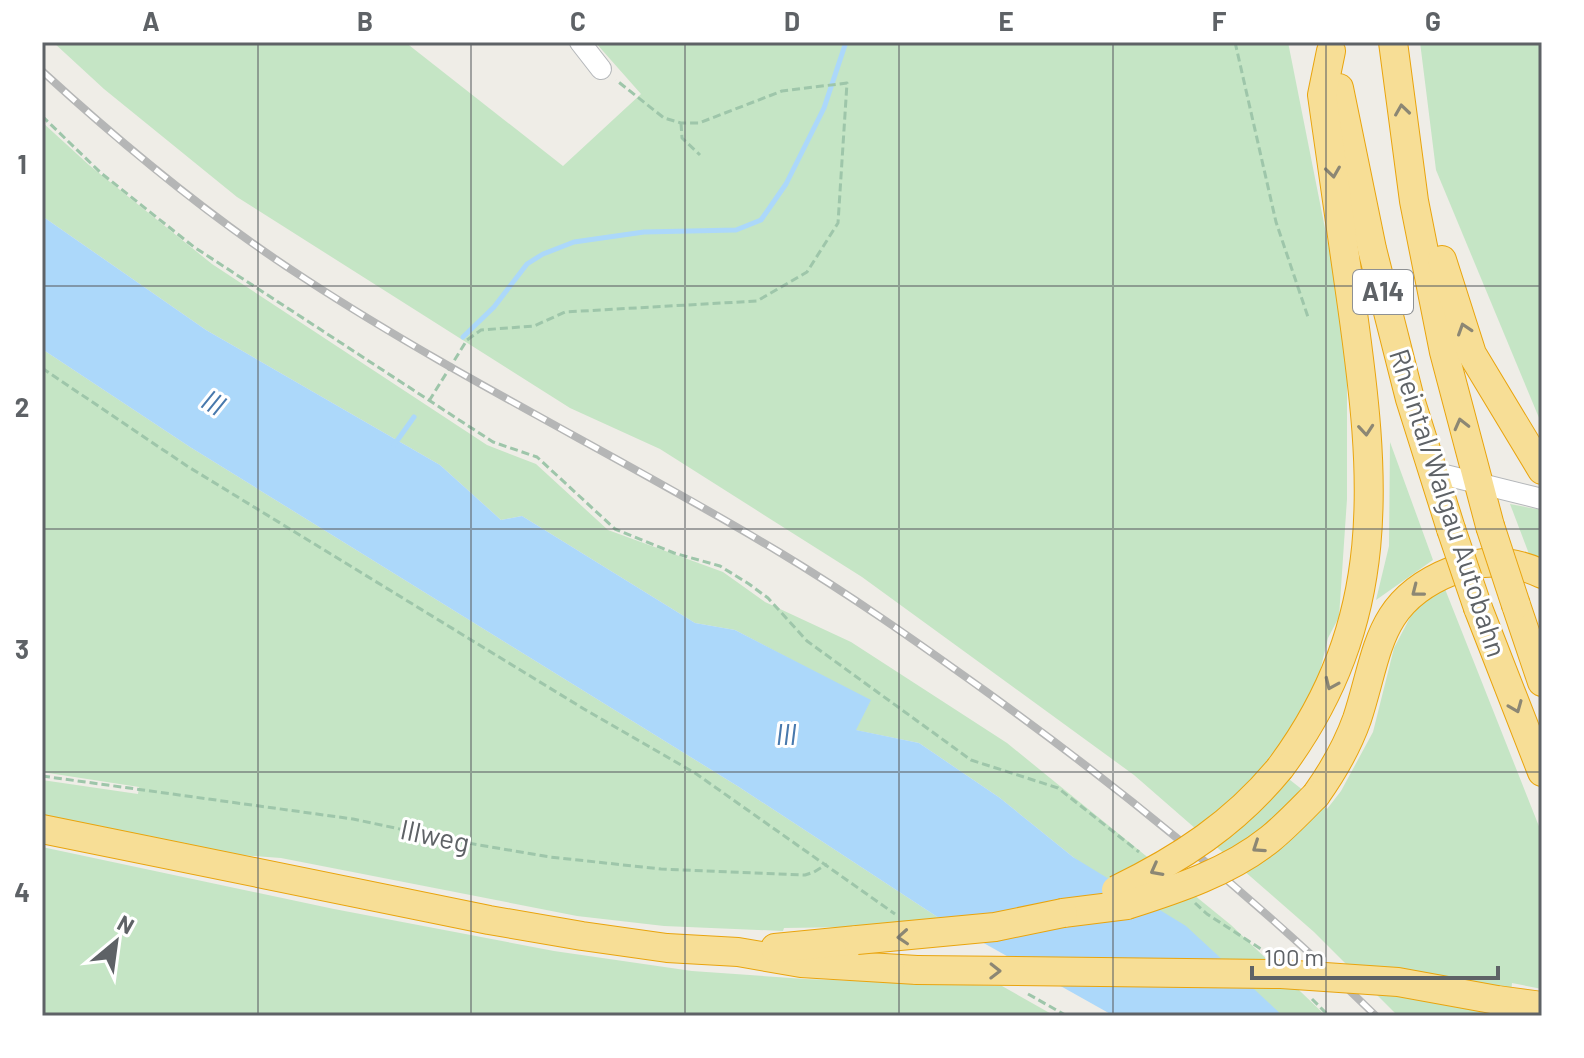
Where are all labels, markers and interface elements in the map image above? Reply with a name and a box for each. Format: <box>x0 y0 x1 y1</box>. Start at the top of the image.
text: A <box>142 5 160 36</box>
text: B <box>357 5 373 36</box>
text: C <box>570 5 586 36</box>
text: D <box>784 5 800 36</box>
text: E <box>998 5 1014 36</box>
text: F <box>1212 5 1227 36</box>
text: G <box>1425 5 1441 36</box>
one-way arrow <box>1394 103 1411 117</box>
text: 1 <box>17 148 27 179</box>
one-way arrow <box>1324 165 1341 179</box>
road number: A14 <box>1353 270 1413 314</box>
one-way arrow <box>1457 322 1473 336</box>
street label: Rheintal/Walgau Autobahn <box>1383 344 1515 661</box>
water label: Ill <box>196 380 233 422</box>
text: 2 <box>15 391 29 422</box>
one-way arrow <box>1454 417 1471 431</box>
one-way arrow <box>1358 424 1375 437</box>
one-way arrow <box>1412 581 1426 596</box>
text: 3 <box>15 633 29 664</box>
one-way arrow <box>1324 676 1340 690</box>
one-way arrow <box>1506 699 1523 713</box>
water label: Ill <box>776 715 797 751</box>
street label: Illweg <box>398 811 473 859</box>
one-way arrow <box>1252 837 1266 852</box>
one-way arrow <box>1150 860 1165 875</box>
text: 4 <box>14 876 30 907</box>
north arrow <box>76 902 156 982</box>
text: N <box>113 909 139 939</box>
one-way arrow <box>896 928 909 945</box>
scale bar <box>1252 930 1498 980</box>
text: 100 m <box>1264 942 1324 971</box>
one-way arrow <box>989 962 1002 980</box>

